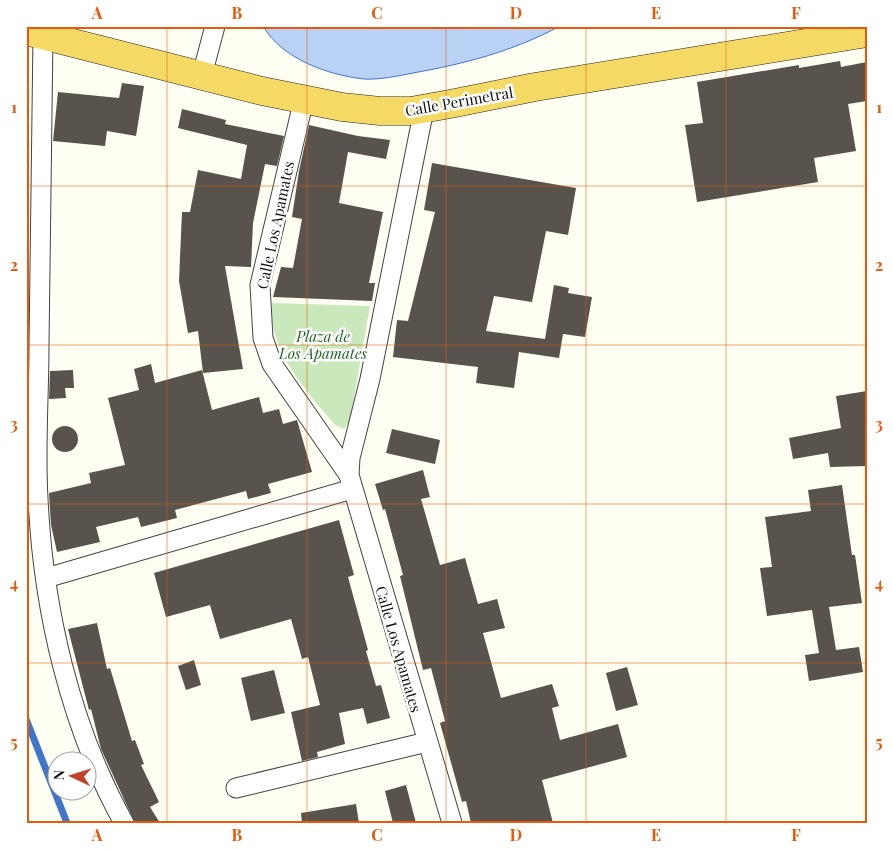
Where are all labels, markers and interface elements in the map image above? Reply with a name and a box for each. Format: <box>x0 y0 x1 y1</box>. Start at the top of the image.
text: A <box>91 2 103 23</box>
text: B <box>232 2 243 23</box>
text: C <box>371 2 383 23</box>
text: D <box>510 2 522 23</box>
text: E <box>651 2 661 23</box>
text: F <box>791 2 801 23</box>
street label: Calle Perimetral <box>403 82 515 120</box>
text: 1 <box>11 96 17 117</box>
text: 1 <box>876 96 882 117</box>
street label: Calle Los Apamates <box>252 159 298 291</box>
text: 2 <box>10 254 18 275</box>
text: 2 <box>875 254 883 275</box>
park label: Plaza de Los Apamates <box>278 326 367 363</box>
text: 3 <box>10 413 18 434</box>
text: 3 <box>875 413 883 434</box>
text: 4 <box>10 572 18 593</box>
text: 4 <box>875 572 883 593</box>
street label: Calle Los Apamates <box>371 583 427 715</box>
text: 5 <box>10 731 18 752</box>
text: 5 <box>875 731 883 752</box>
north arrow <box>48 752 98 802</box>
text: N <box>49 769 68 781</box>
text: A <box>91 824 103 845</box>
text: B <box>232 824 243 845</box>
text: C <box>371 824 383 845</box>
text: D <box>510 824 522 845</box>
text: E <box>651 824 661 845</box>
text: F <box>791 824 801 845</box>

